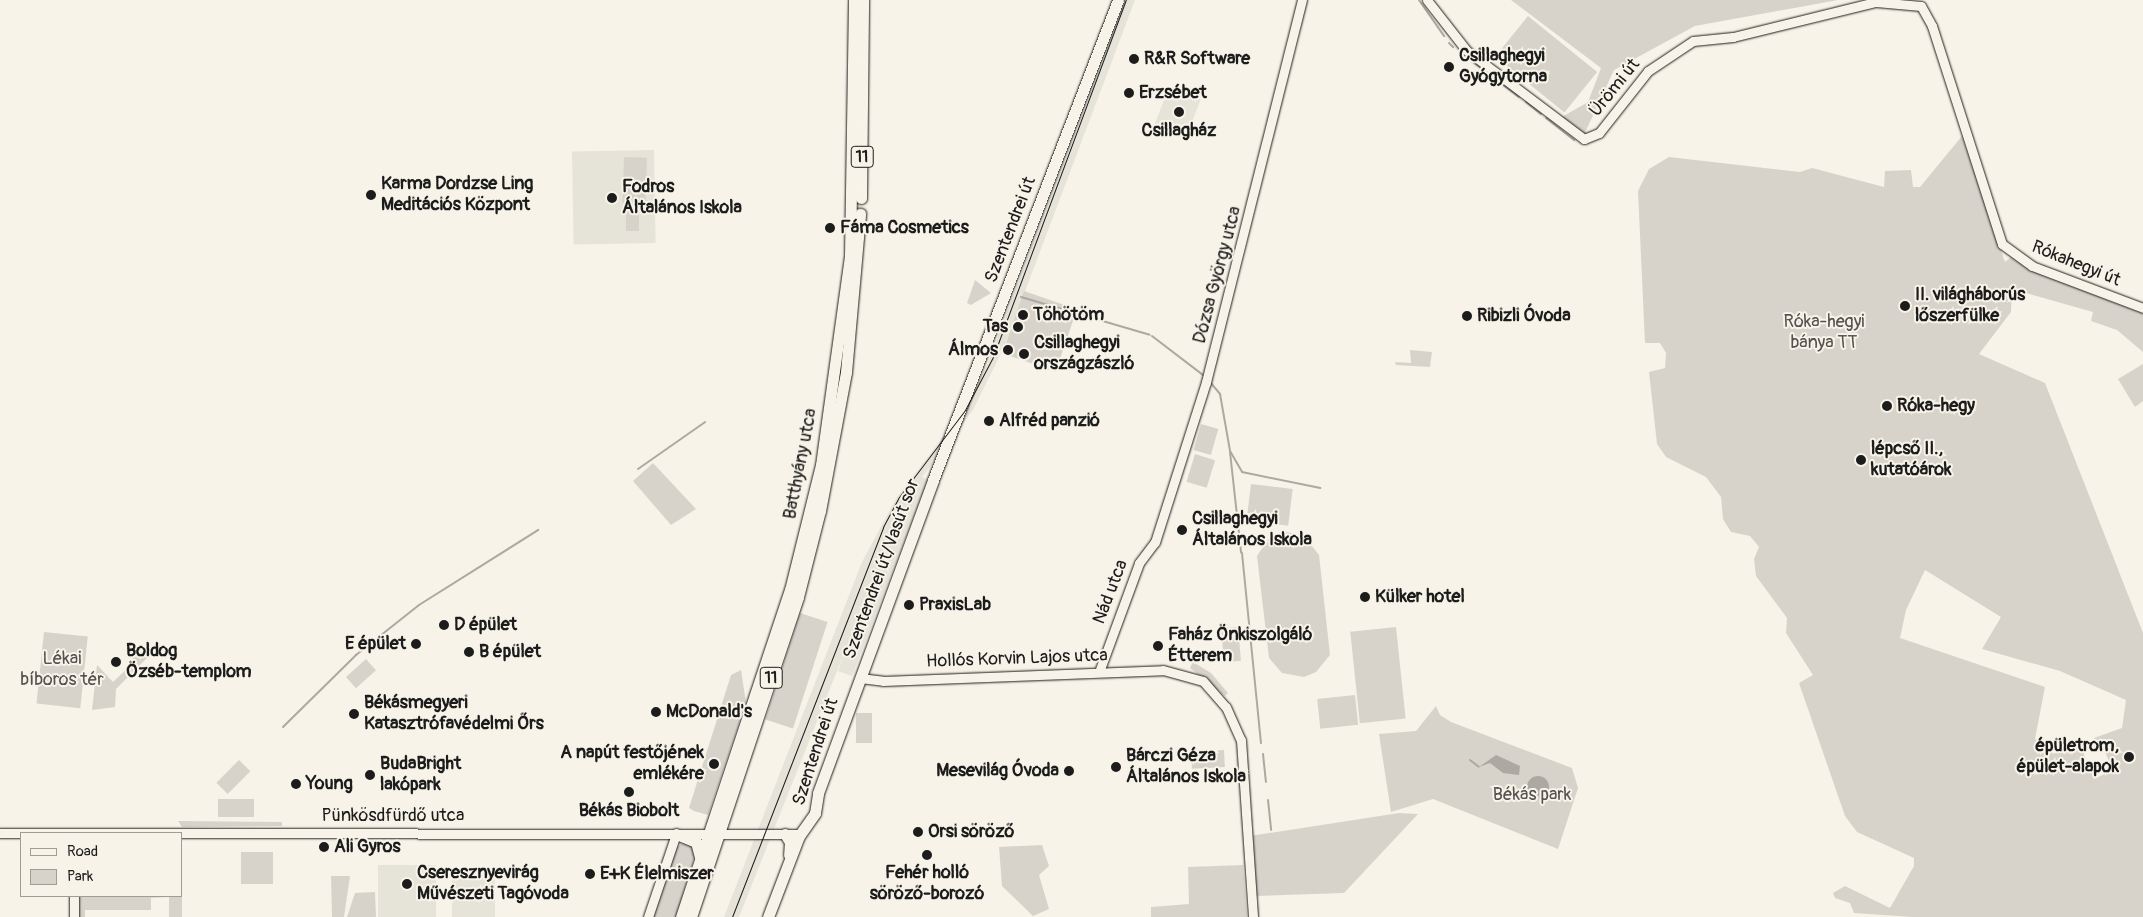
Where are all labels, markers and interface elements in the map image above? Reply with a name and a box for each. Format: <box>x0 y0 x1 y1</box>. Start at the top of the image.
place label: Csillaghegyi Gyógytorna <box>1459 46 1547 88</box>
place label: R&R Software <box>1144 48 1250 70</box>
marker: R&R Software <box>1128 53 1140 65</box>
street label: Ürömi út <box>1585 55 1645 121</box>
marker: Csillaghegyi Gyógytorna <box>1443 61 1455 73</box>
place label: Erzsébet <box>1139 82 1207 104</box>
marker: Erzsébet <box>1123 87 1135 99</box>
marker: Csillagház <box>1173 106 1185 118</box>
place label: Csillagház <box>1142 120 1216 142</box>
road number: 11 <box>850 144 874 170</box>
place label: Karma Dordzse Ling Meditációs Központ <box>381 174 533 216</box>
street label: Szentendrei út <box>981 174 1041 286</box>
place label: Fodros Általános Iskola <box>622 177 742 220</box>
marker: Karma Dordzse Ling Meditációs Központ <box>365 189 377 201</box>
marker: Fodros Általános Iskola <box>606 192 618 204</box>
street label: Dózsa György utca <box>1189 204 1247 346</box>
place label: Fáma Cosmetics <box>840 217 969 239</box>
marker: Fáma Cosmetics <box>824 222 836 234</box>
street label: Rókahegyi út <box>2028 236 2124 292</box>
place label: II. világháborús lőszerfülke <box>1915 285 2025 328</box>
marker: II. világháborús lőszerfülke <box>1899 300 1911 312</box>
place label: Töhötöm <box>1033 304 1104 326</box>
place label: Ribizli Óvoda <box>1477 305 1571 327</box>
marker: Töhötöm <box>1017 309 1029 321</box>
marker: Ribizli Óvoda <box>1461 310 1473 322</box>
park label: Róka-hegyi bánya TT <box>1783 312 1865 354</box>
place label: Tas <box>983 316 1008 338</box>
marker: Tas <box>1012 321 1024 333</box>
place label: Csillaghegyi országzászló <box>1034 333 1134 376</box>
place label: Álmos <box>948 339 998 361</box>
marker: Álmos <box>1002 344 1014 356</box>
marker: Csillaghegyi országzászló <box>1018 348 1030 360</box>
place label: Róka-hegy <box>1897 395 1975 417</box>
marker: Róka-hegy <box>1881 400 1893 412</box>
street label: Batthyány utca <box>780 407 822 521</box>
place label: Alfréd panzió <box>999 410 1100 432</box>
marker: Alfréd panzió <box>983 415 995 427</box>
place label: lépcső II., kutatóárok <box>1871 439 1951 482</box>
marker: lépcső II., kutatóárok <box>1855 454 1867 466</box>
street label: Szentendrei út/Vasút sor <box>839 476 925 662</box>
place label: Csillaghegyi Általános Iskola <box>1192 509 1312 552</box>
marker: Csillaghegyi Általános Iskola <box>1176 524 1188 536</box>
street label: Nád utca <box>1089 557 1133 627</box>
place label: Külker hotel <box>1375 586 1465 608</box>
marker: Külker hotel <box>1359 591 1371 603</box>
place label: PraxisLab <box>919 594 991 616</box>
marker: PraxisLab <box>903 599 915 611</box>
place label: D épület <box>454 614 517 636</box>
marker: D épület <box>438 619 450 631</box>
place label: Faház Önkiszolgáló Étterem <box>1168 625 1312 668</box>
place label: E épület <box>345 633 406 655</box>
marker: E épület <box>410 638 422 650</box>
marker: Faház Önkiszolgáló Étterem <box>1152 640 1164 652</box>
place label: Boldog Özséb-templom <box>126 641 251 684</box>
place label: B épület <box>479 641 541 663</box>
street label: Hollós Korvin Lajos utca <box>926 645 1108 673</box>
marker: B épület <box>463 646 475 658</box>
park label: Lékai bíboros tér <box>20 649 104 692</box>
marker: Boldog Özséb-templom <box>110 656 122 668</box>
road number: 11 <box>758 664 784 691</box>
place label: Békásmegyeri Katasztrófavédelmi Őrs <box>364 693 544 736</box>
street label: Szentendrei út <box>788 695 844 809</box>
place label: McDonald's <box>666 701 752 723</box>
marker: McDonald's <box>650 706 662 718</box>
marker: Békásmegyeri Katasztrófavédelmi Őrs <box>348 708 360 720</box>
place label: épületrom, épület-alapok <box>2017 736 2119 779</box>
place label: A napút festőjének emlékére <box>560 743 704 786</box>
place label: Bárczi Géza Általános Iskola <box>1126 746 1246 789</box>
marker: épületrom, épület-alapok <box>2123 751 2135 763</box>
place label: BudaBright lakópark <box>380 754 461 796</box>
marker: A napút festőjének emlékére <box>708 758 720 770</box>
place label: Mesevilág Óvoda <box>936 760 1059 782</box>
marker: Bárczi Géza Általános Iskola <box>1110 761 1122 773</box>
marker: Mesevilág Óvoda <box>1063 765 1075 777</box>
marker: BudaBright lakópark <box>364 769 376 781</box>
place label: Young <box>306 773 353 795</box>
marker: Young <box>290 778 302 790</box>
park label: Békás park <box>1493 784 1571 806</box>
marker: Békás Biobolt <box>623 786 635 798</box>
place label: Békás Biobolt <box>579 800 679 822</box>
street label: Pünkösdfürdő utca <box>322 805 464 827</box>
place label: Orsi söröző <box>928 821 1014 843</box>
marker: Orsi söröző <box>912 826 924 838</box>
legend <box>20 832 182 897</box>
place label: Ali Gyros <box>334 836 400 858</box>
marker: Ali Gyros <box>318 841 330 853</box>
text: Road <box>67 842 98 861</box>
marker: Fehér holló söröző-borozó <box>921 849 933 861</box>
place label: Cseresznyevirág Művészeti Tagóvoda <box>417 863 569 906</box>
place label: E+K Élelmiszer <box>600 863 714 885</box>
place label: Fehér holló söröző-borozó <box>870 863 984 906</box>
text: Park <box>67 867 93 886</box>
marker: E+K Élelmiszer <box>584 868 596 880</box>
marker: Cseresznyevirág Művészeti Tagóvoda <box>401 878 413 890</box>

